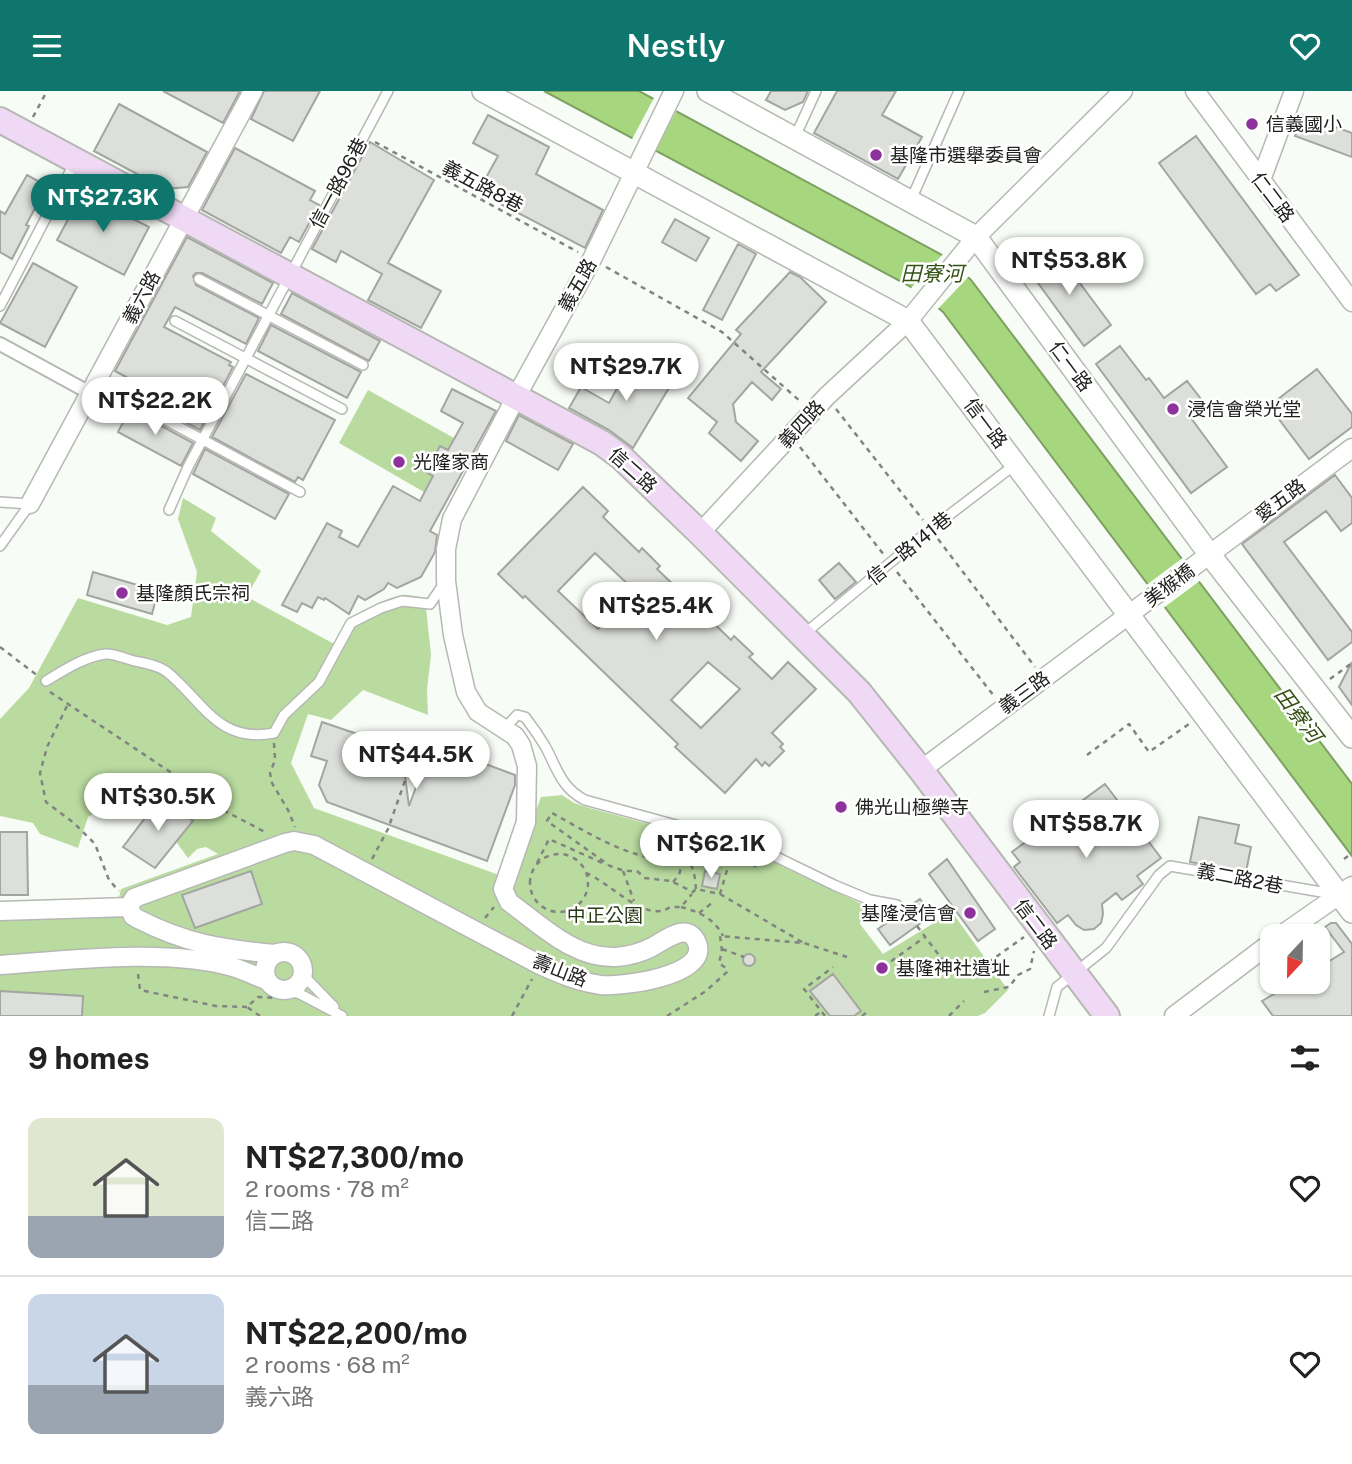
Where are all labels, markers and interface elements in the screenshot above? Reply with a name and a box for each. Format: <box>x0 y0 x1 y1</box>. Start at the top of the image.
icon: menu <box>28 27 66 65</box>
text: Nestly <box>627 27 725 64</box>
icon: heart <box>1286 27 1324 65</box>
place label: 信義國小 <box>1266 113 1342 135</box>
marker: 信義國小 <box>1244 116 1260 132</box>
street label: 信一路96巷 <box>305 134 371 232</box>
place label: 基隆市選舉委員會 <box>890 144 1042 166</box>
marker: 基隆市選舉委員會 <box>868 147 884 163</box>
street label: 義五路8巷 <box>439 156 527 216</box>
street label: 仁二路 <box>1247 168 1299 226</box>
pin: NT$27.3K <box>31 174 175 234</box>
text: NT$27.3K <box>47 183 159 210</box>
pin: NT$53.8K <box>997 237 1141 297</box>
text: NT$53.8K <box>1011 246 1127 273</box>
street label: 義五路 <box>554 255 600 315</box>
water label: 田寮河 <box>901 261 967 286</box>
street label: 義六路 <box>118 267 164 327</box>
street label: 仁一路 <box>1045 337 1097 395</box>
pin: NT$29.7K <box>554 343 698 403</box>
text: NT$29.7K <box>570 352 682 379</box>
pin: NT$22.2K <box>83 377 227 437</box>
text: NT$22.2K <box>98 386 212 413</box>
street label: 信一路 <box>960 394 1012 452</box>
street label: 義四路 <box>774 396 828 452</box>
place label: 浸信會榮光堂 <box>1187 398 1301 420</box>
marker: 浸信會榮光堂 <box>1165 401 1181 417</box>
street label: 信二路 <box>604 443 662 497</box>
place label: 光隆家商 <box>413 451 489 473</box>
marker: 光隆家商 <box>391 454 407 470</box>
street label: 愛五路 <box>1251 474 1309 526</box>
street label: 信一路141巷 <box>862 507 956 589</box>
street label: 美猴橋 <box>1140 559 1198 611</box>
place label: 基隆顏氏宗祠 <box>136 582 250 604</box>
pin: NT$25.4K <box>584 582 728 642</box>
marker: 基隆顏氏宗祠 <box>114 585 130 601</box>
text: NT$25.4K <box>598 591 714 618</box>
street label: 義三路 <box>994 666 1054 718</box>
water label: 田寮河 <box>1269 682 1330 751</box>
pin: NT$44.5K <box>344 731 488 791</box>
text: NT$44.5K <box>358 740 474 767</box>
pin: NT$30.5K <box>86 773 230 833</box>
text: NT$30.5K <box>100 782 216 809</box>
place label: 佛光山極樂寺 <box>855 796 969 818</box>
marker: 佛光山極樂寺 <box>833 799 849 815</box>
pin: NT$58.7K <box>1014 801 1158 860</box>
text: NT$58.7K <box>1029 809 1143 836</box>
pin: NT$62.1K <box>639 821 783 880</box>
text: NT$62.1K <box>656 829 766 856</box>
street label: 義二路2巷 <box>1195 859 1285 897</box>
street label: 信二路 <box>1010 895 1062 953</box>
place label: 基隆浸信會 <box>861 902 956 924</box>
park label: 中正公園 <box>567 904 643 926</box>
marker: 基隆浸信會 <box>962 905 978 921</box>
north arrow <box>1260 924 1330 994</box>
map controls <box>1260 924 1330 994</box>
street label: 壽山路 <box>529 950 591 990</box>
place label: 基隆神社遺址 <box>896 957 1010 979</box>
marker: 基隆神社遺址 <box>874 960 890 976</box>
icon: filters <box>1286 1039 1324 1077</box>
text: 9 homes <box>28 1040 150 1076</box>
text: NT$27,300/mo <box>245 1139 464 1175</box>
icon: home <box>84 1146 168 1230</box>
icon: heart <box>1286 1169 1324 1207</box>
text: 2 rooms · 78 m² <box>245 1175 409 1202</box>
text: 信二路 <box>245 1207 314 1234</box>
text: NT$22,200/mo <box>245 1315 468 1351</box>
icon: home <box>84 1322 168 1406</box>
icon: heart <box>1286 1345 1324 1383</box>
text: 2 rooms · 68 m² <box>245 1351 410 1378</box>
text: 義六路 <box>245 1383 314 1410</box>

